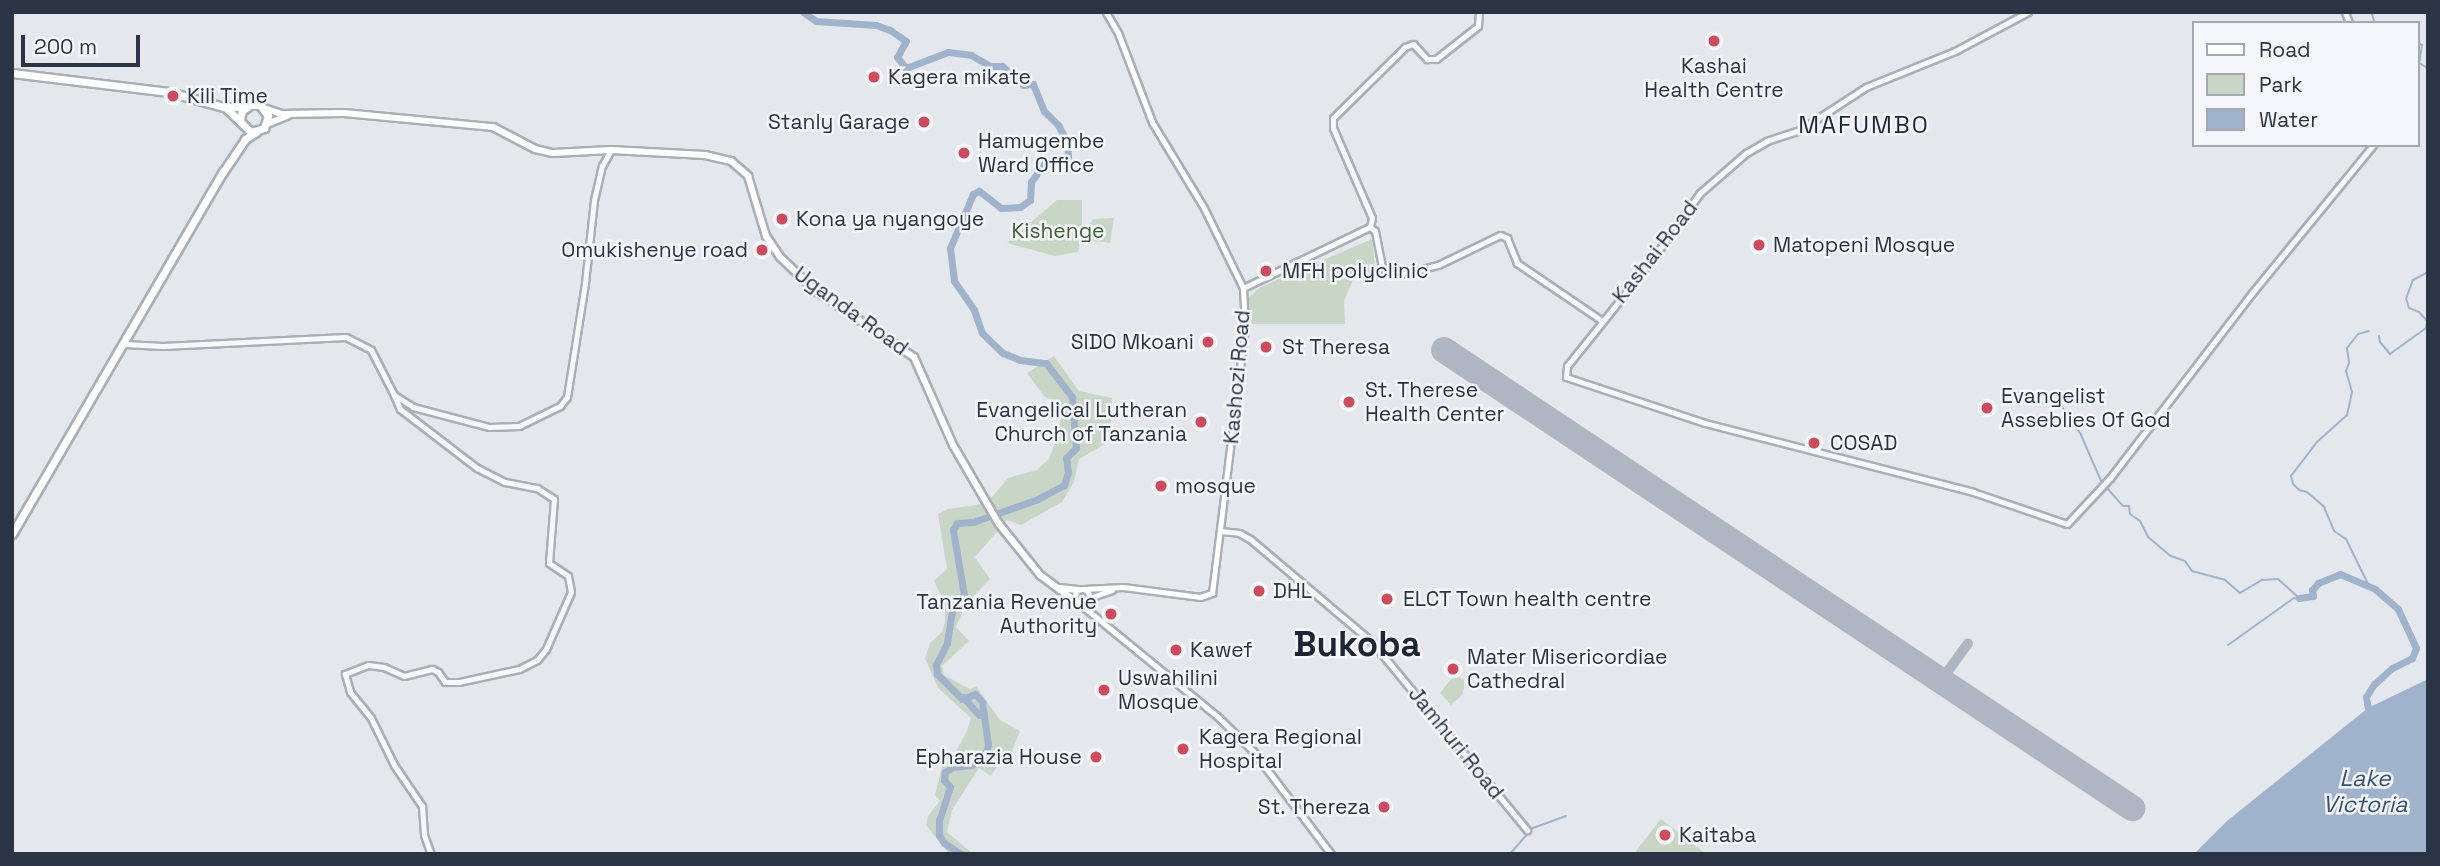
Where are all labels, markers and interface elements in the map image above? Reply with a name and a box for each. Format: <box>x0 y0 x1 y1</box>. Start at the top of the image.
scale bar <box>24 21 144 65</box>
legend <box>2192 21 2419 147</box>
marker: Kashai Health Centre <box>1704 31 1724 51</box>
text: 200 m <box>34 33 97 60</box>
text: Road <box>2259 36 2311 63</box>
place label: Kashai Health Centre <box>1644 53 1784 103</box>
place label: Kagera mikate <box>888 64 1031 90</box>
marker: Kagera mikate <box>866 69 882 85</box>
text: Park <box>2259 71 2303 98</box>
place label: Kili Time <box>187 83 268 109</box>
marker: Kili Time <box>165 88 181 104</box>
text: Water <box>2259 106 2318 133</box>
place label: Stanly Garage <box>768 109 910 135</box>
district label: MAFUMBO <box>1799 111 1929 139</box>
marker: Stanly Garage <box>916 114 932 130</box>
place label: Hamugembe Ward Office <box>978 128 1105 178</box>
marker: Hamugembe Ward Office <box>956 145 972 161</box>
street label: Kashai Road <box>1607 196 1703 308</box>
place label: Kona ya nyangoye <box>796 206 984 232</box>
marker: Kona ya nyangoye <box>774 211 790 227</box>
park label: Kishenge <box>1011 218 1105 244</box>
place label: Matopeni Mosque <box>1773 232 1955 258</box>
place label: Omukishenye road <box>561 237 748 263</box>
marker: Matopeni Mosque <box>1751 237 1767 253</box>
marker: Omukishenye road <box>754 242 770 258</box>
place label: MFH polyclinic <box>1282 258 1429 284</box>
street label: Uganda Road <box>789 261 913 361</box>
marker: MFH polyclinic <box>1256 261 1276 281</box>
street label: Kashozi Road <box>1219 309 1255 445</box>
place label: SIDO Mkoani <box>1071 329 1194 355</box>
marker: SIDO Mkoani <box>1200 334 1216 350</box>
place label: St Theresa <box>1282 334 1391 360</box>
marker: St Theresa <box>1256 337 1276 357</box>
place label: St. Therese Health Center <box>1365 377 1504 427</box>
place label: Evangelist Asseblies Of God <box>2001 383 2171 433</box>
marker: St. Therese Health Center <box>1339 392 1359 412</box>
place label: Evangelical Lutheran Church of Tanzania <box>976 397 1187 447</box>
marker: Evangelist Asseblies Of God <box>1979 400 1995 416</box>
marker: Evangelical Lutheran Church of Tanzania <box>1193 414 1209 430</box>
place label: COSAD <box>1830 430 1897 456</box>
marker: COSAD <box>1804 433 1824 453</box>
place label: mosque <box>1175 473 1256 499</box>
marker: mosque <box>1153 478 1169 494</box>
place label: DHL <box>1273 578 1312 604</box>
marker: DHL <box>1251 583 1267 599</box>
place label: ELCT Town health centre <box>1403 586 1653 612</box>
place label: Tanzania Revenue Authority <box>917 589 1097 639</box>
marker: ELCT Town health centre <box>1377 589 1397 609</box>
marker: Tanzania Revenue Authority <box>1103 606 1119 622</box>
district label: Bukoba <box>1293 623 1421 665</box>
place label: Kawef <box>1190 637 1253 663</box>
marker: Kawef <box>1168 642 1184 658</box>
place label: Mater Misericordiae Cathedral <box>1467 644 1667 694</box>
marker: Mater Misericordiae Cathedral <box>1445 661 1461 677</box>
place label: Uswahilini Mosque <box>1118 665 1218 715</box>
marker: Uswahilini Mosque <box>1096 682 1112 698</box>
street label: Jamhuri Road <box>1403 682 1509 804</box>
place label: Kagera Regional Hospital <box>1199 724 1362 774</box>
marker: Kagera Regional Hospital <box>1173 739 1193 759</box>
place label: Epharazia House <box>915 744 1082 770</box>
marker: Epharazia House <box>1088 749 1104 765</box>
water label: Lake Victoria <box>2322 764 2408 818</box>
place label: St. Thereza <box>1257 794 1370 820</box>
marker: St. Thereza <box>1376 799 1392 815</box>
place label: Kaitaba <box>1679 822 1756 848</box>
marker: Kaitaba <box>1657 827 1673 843</box>

